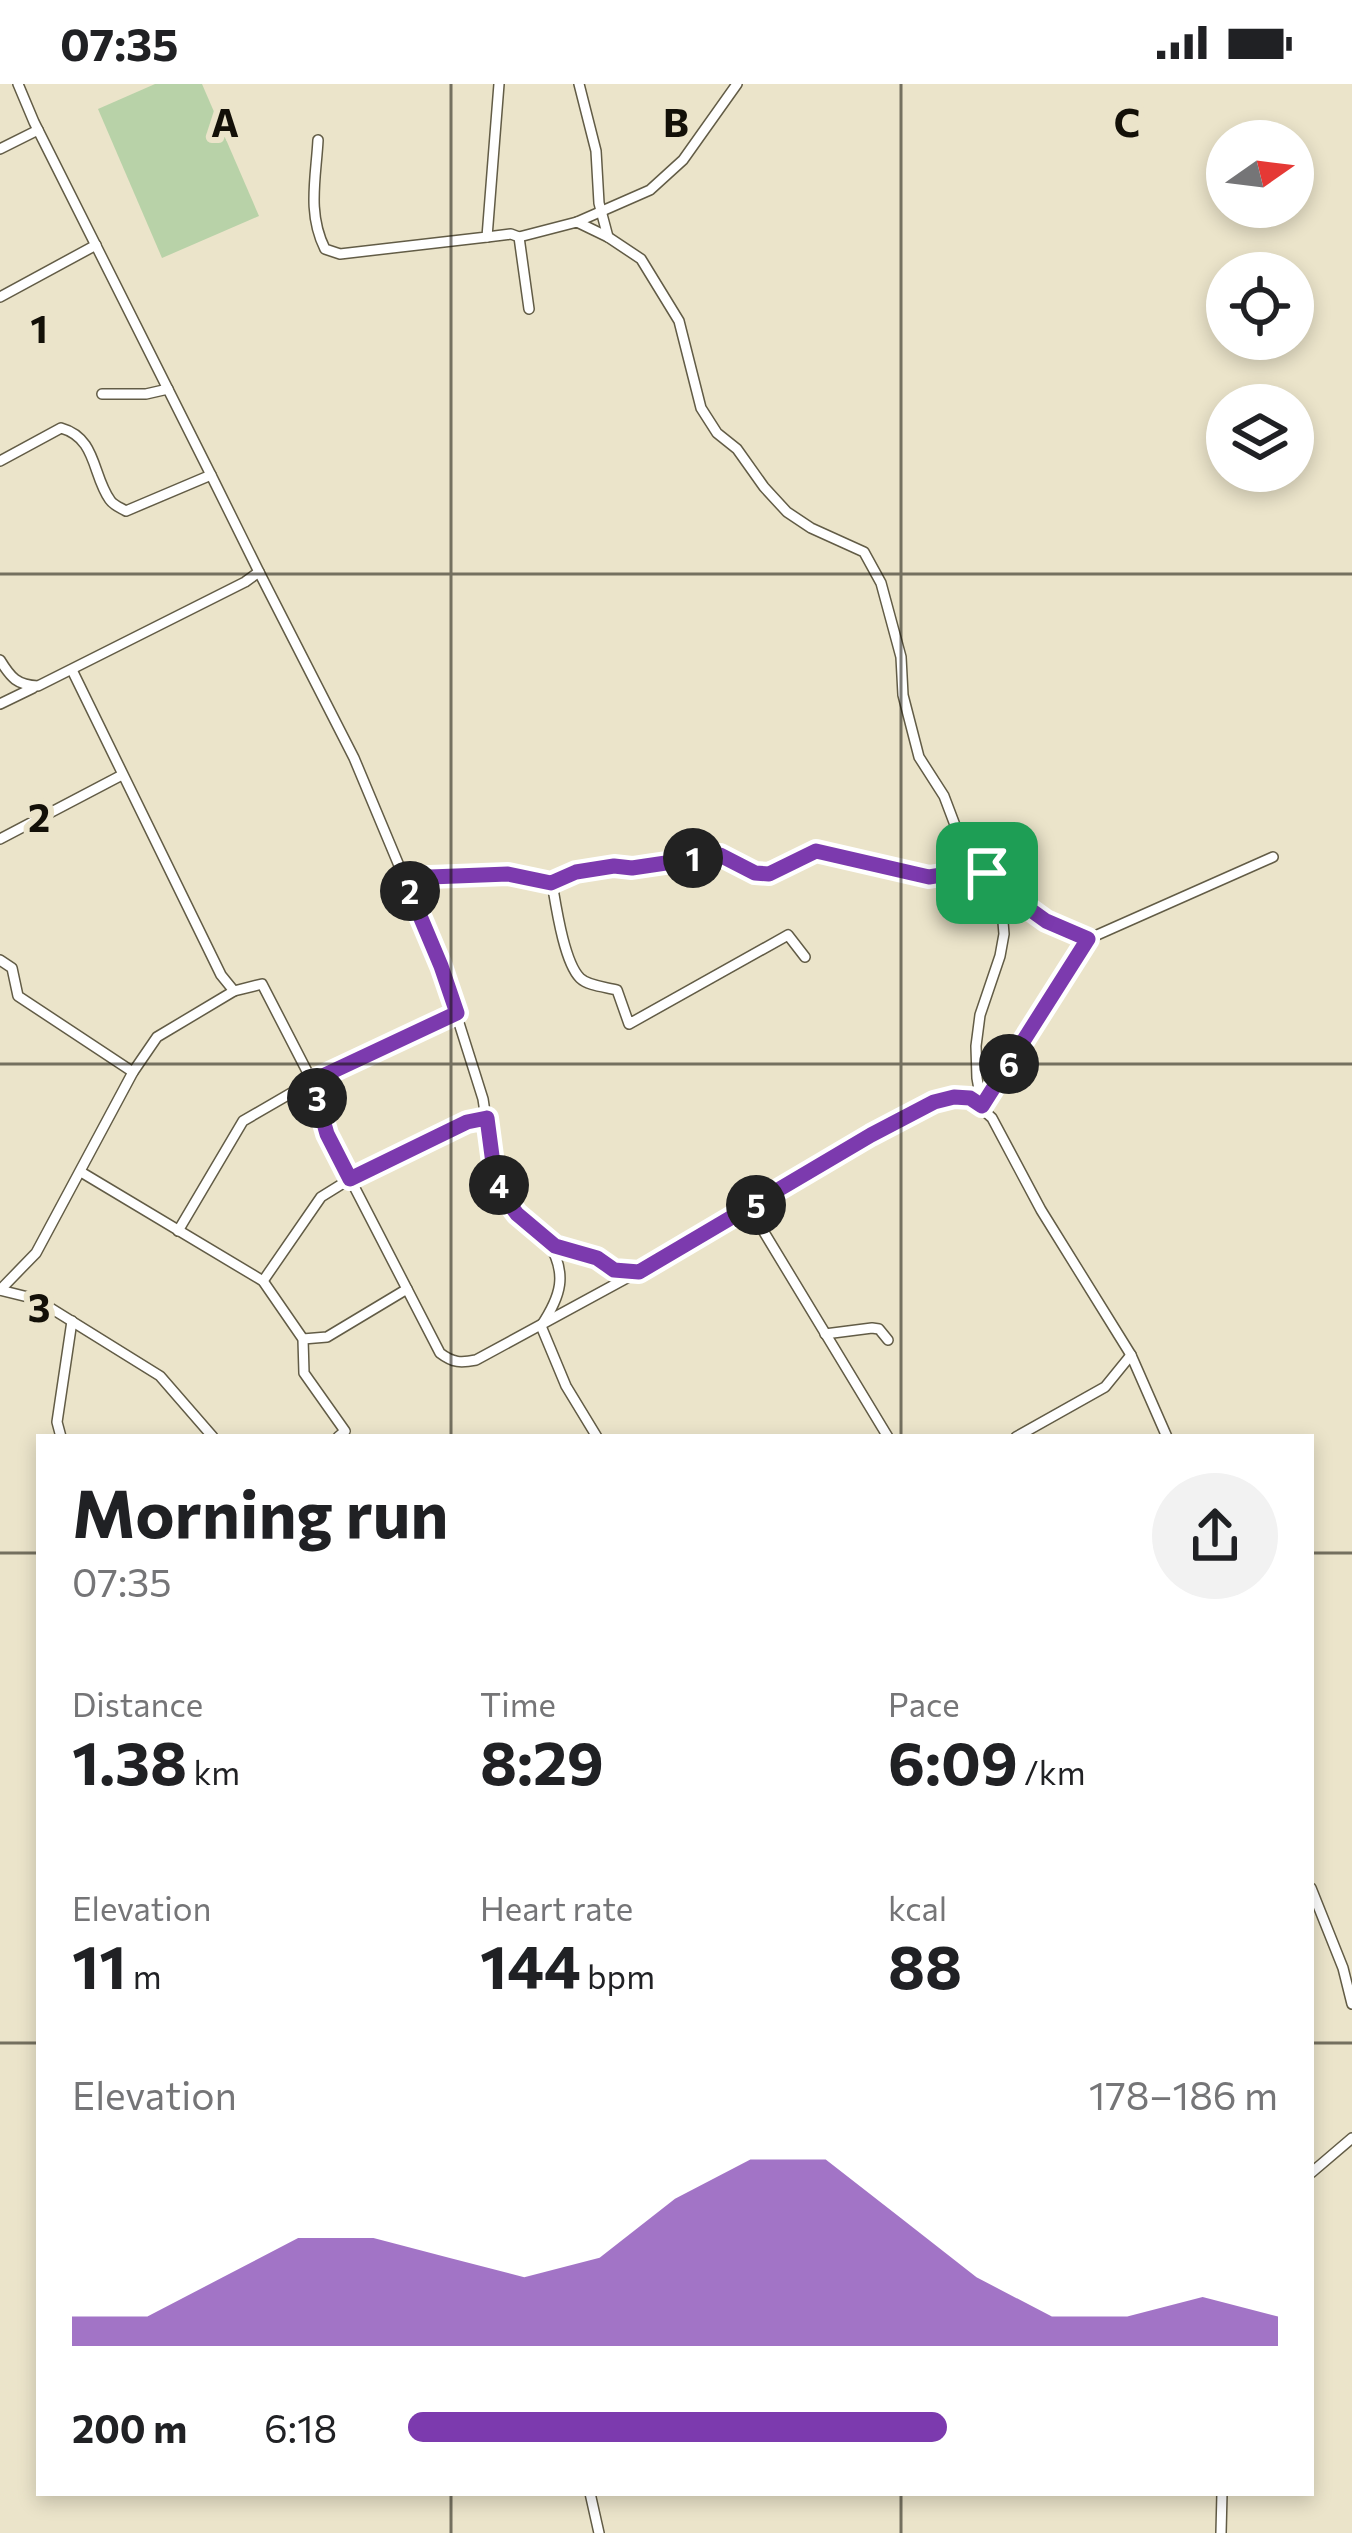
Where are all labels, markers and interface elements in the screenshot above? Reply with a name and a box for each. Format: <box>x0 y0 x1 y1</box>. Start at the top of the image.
text: 07:35 <box>60 15 179 70</box>
text: A <box>211 97 239 145</box>
text: B <box>663 97 689 145</box>
text: C <box>1114 97 1140 145</box>
north arrow <box>1206 120 1314 228</box>
map controls <box>1206 120 1314 492</box>
button: locate <box>1206 252 1314 360</box>
text: 1 <box>30 303 48 351</box>
button: layers <box>1206 384 1314 492</box>
text: 2 <box>28 792 50 840</box>
pin <box>936 822 1038 924</box>
pin: 1 <box>663 828 723 888</box>
text: 1 <box>686 837 700 878</box>
icon: arrive <box>954 840 1020 906</box>
pin: 2 <box>380 861 440 921</box>
text: 2 <box>401 870 419 911</box>
pin: 6 <box>979 1034 1039 1094</box>
text: 6 <box>999 1043 1019 1084</box>
pin: 3 <box>287 1068 347 1128</box>
text: 3 <box>307 1077 327 1118</box>
pin: 4 <box>469 1155 529 1215</box>
text: 4 <box>489 1164 509 1205</box>
pin: 5 <box>726 1175 786 1235</box>
text: 5 <box>746 1184 766 1225</box>
text: 3 <box>28 1282 50 1330</box>
text: Morning run <box>72 1471 449 1552</box>
button: share <box>1152 1473 1278 1599</box>
text: 07:35 <box>72 1557 172 1605</box>
text: Distance <box>72 1683 203 1724</box>
text: Time <box>480 1683 556 1724</box>
text: Pace <box>888 1683 960 1724</box>
text: 1.38 <box>72 1724 187 1797</box>
text: 8:29 <box>480 1724 604 1797</box>
text: 6:09 <box>888 1724 1018 1797</box>
text: km <box>187 1751 240 1792</box>
text: /km <box>1018 1751 1085 1792</box>
text: Elevation <box>72 1887 211 1928</box>
text: Heart rate <box>480 1887 633 1928</box>
text: kcal <box>888 1887 947 1928</box>
text: 11 <box>72 1928 126 2001</box>
text: 144 <box>480 1928 581 2001</box>
text: 88 <box>888 1928 962 2001</box>
text: m <box>126 1955 161 1996</box>
text: bpm <box>581 1955 655 1996</box>
text: Elevation <box>72 2070 237 2118</box>
text: 178–186 m <box>1089 2070 1278 2118</box>
text: 200 m <box>72 2403 187 2451</box>
text: 6:18 <box>264 2403 337 2451</box>

